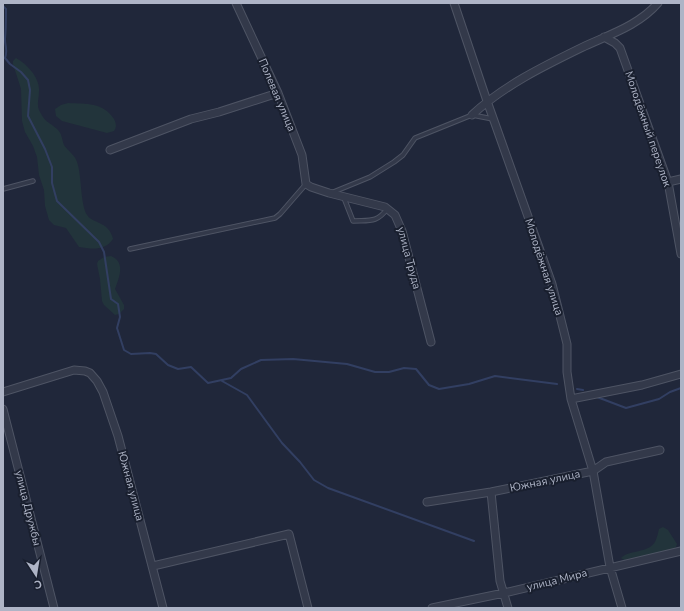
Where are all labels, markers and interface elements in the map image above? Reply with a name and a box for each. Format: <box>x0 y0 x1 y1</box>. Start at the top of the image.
street label: Полевая улица <box>255 56 299 134</box>
street label: Молодёжный переулок <box>621 69 675 189</box>
street label: Молодёжная улица <box>521 217 567 317</box>
street label: улица Труда <box>393 225 425 291</box>
street label: Южная улица <box>114 449 148 523</box>
street label: Южная улица <box>508 466 582 496</box>
street label: улица Дружбы <box>11 469 45 547</box>
north arrow <box>16 555 56 595</box>
street label: улица Мира <box>525 565 589 595</box>
text: С <box>32 576 43 593</box>

